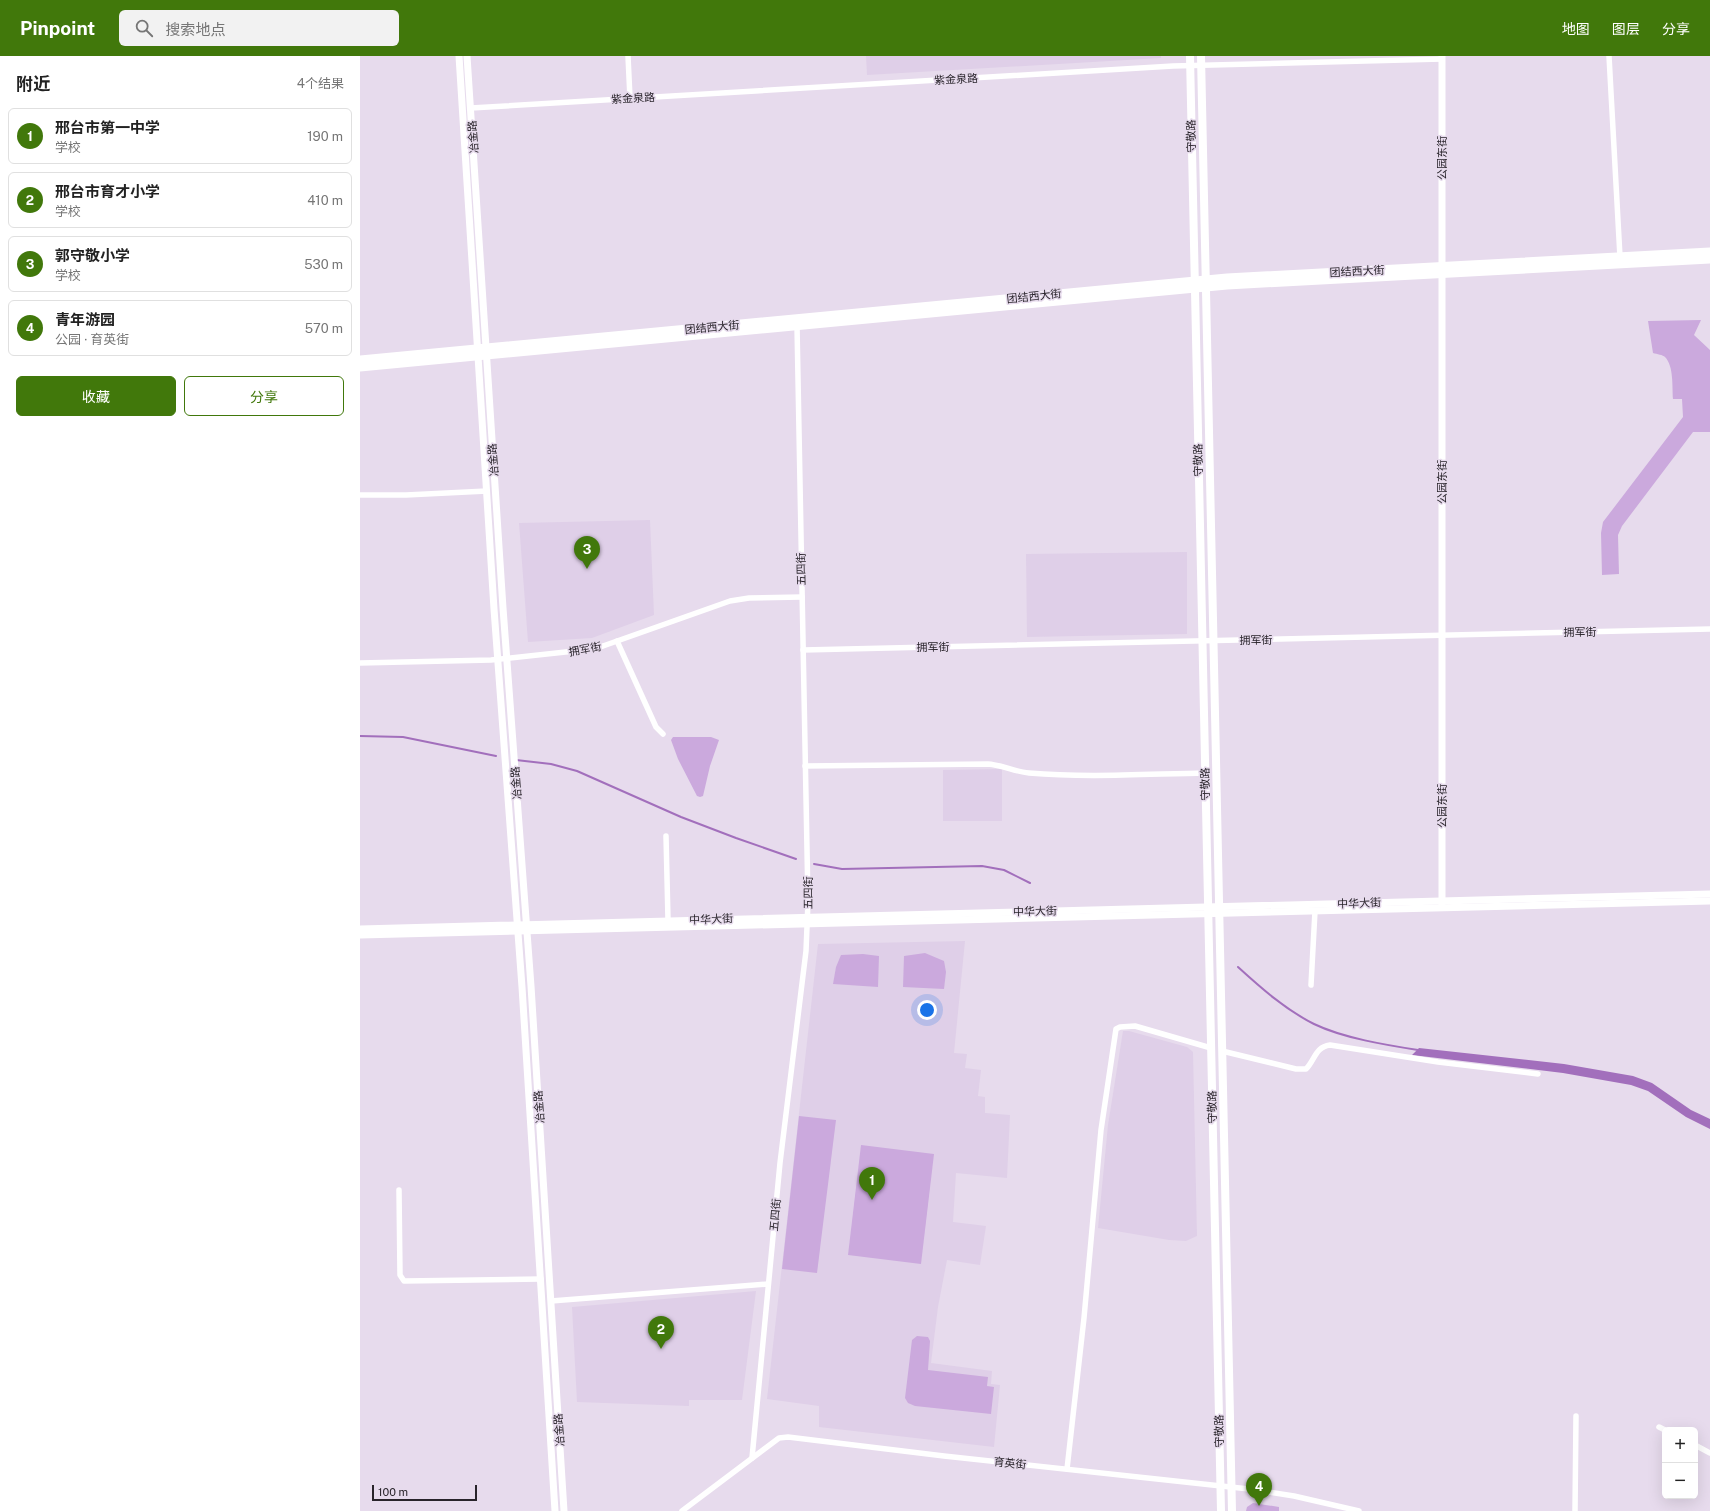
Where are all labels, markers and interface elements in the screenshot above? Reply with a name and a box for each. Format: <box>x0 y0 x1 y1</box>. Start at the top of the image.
search box <box>119 10 399 46</box>
text: Pinpoint <box>20 17 95 39</box>
icon: search <box>133 17 155 39</box>
text: 搜索地点 <box>165 21 225 38</box>
text: 地图 <box>1562 21 1590 37</box>
text: 图层 <box>1612 21 1640 37</box>
text: 分享 <box>1662 21 1690 37</box>
street label: 紫金泉路 <box>934 72 978 86</box>
text: 附近 <box>16 74 50 94</box>
text: 4个结果 <box>297 76 344 91</box>
street label: 紫金泉路 <box>611 91 655 105</box>
text: 邢台市第一中学 <box>55 119 160 136</box>
street label: 守敬路 <box>1185 119 1197 153</box>
street label: 冶金路 <box>466 120 480 154</box>
text: 1 <box>27 129 33 144</box>
text: 190 m <box>307 129 343 144</box>
street label: 公园东街 <box>1436 136 1448 180</box>
text: 学校 <box>55 140 81 155</box>
text: 邢台市育才小学 <box>55 183 160 200</box>
text: 2 <box>26 193 34 208</box>
text: 410 m <box>307 193 343 208</box>
text: 学校 <box>55 204 81 219</box>
text: 郭守敬小学 <box>55 247 130 264</box>
text: 3 <box>26 257 34 272</box>
text: 530 m <box>304 257 343 272</box>
street label: 团结西大街 <box>1329 264 1385 278</box>
text: 学校 <box>55 268 81 283</box>
street label: 团结西大街 <box>1006 287 1062 305</box>
text: 青年游园 <box>55 311 115 328</box>
street label: 团结西大街 <box>684 319 740 335</box>
text: 4 <box>26 321 34 336</box>
text: 570 m <box>305 321 343 336</box>
text: 公园 · 育英街 <box>55 332 129 347</box>
button: 收藏 <box>16 376 176 416</box>
button: 分享 <box>184 376 344 416</box>
street label: 冶金路 <box>486 443 500 477</box>
street label: 守敬路 <box>1192 443 1204 477</box>
street label: 公园东街 <box>1436 460 1448 504</box>
pin: 3 <box>574 536 600 569</box>
street label: 五四街 <box>795 552 807 586</box>
street label: 拥军街 <box>1563 626 1597 638</box>
street label: 拥军街 <box>1239 634 1273 646</box>
street label: 拥军街 <box>568 640 602 658</box>
street label: 拥军街 <box>916 641 950 653</box>
street label: 冶金路 <box>509 766 523 800</box>
street label: 守敬路 <box>1199 767 1211 801</box>
street label: 公园东街 <box>1436 784 1448 828</box>
street label: 五四街 <box>802 877 814 910</box>
street label: 中华大街 <box>1337 896 1381 910</box>
street label: 中华大街 <box>1013 905 1057 917</box>
street label: 中华大街 <box>689 912 733 926</box>
your location <box>917 1000 937 1020</box>
street label: 冶金路 <box>532 1090 546 1124</box>
street label: 守敬路 <box>1206 1090 1218 1124</box>
pin: 1 <box>859 1167 885 1200</box>
street label: 五四街 <box>768 1198 782 1232</box>
pin: 2 <box>648 1316 674 1349</box>
street label: 冶金路 <box>552 1413 566 1447</box>
street label: 守敬路 <box>1213 1414 1225 1448</box>
map controls <box>1662 1427 1698 1499</box>
button: + <box>1662 1427 1698 1463</box>
street label: 育英街 <box>993 1455 1027 1471</box>
button: − <box>1662 1463 1698 1499</box>
pin: 4 <box>1246 1473 1272 1506</box>
scale bar <box>372 1483 477 1502</box>
text: 100 m <box>378 1486 408 1498</box>

